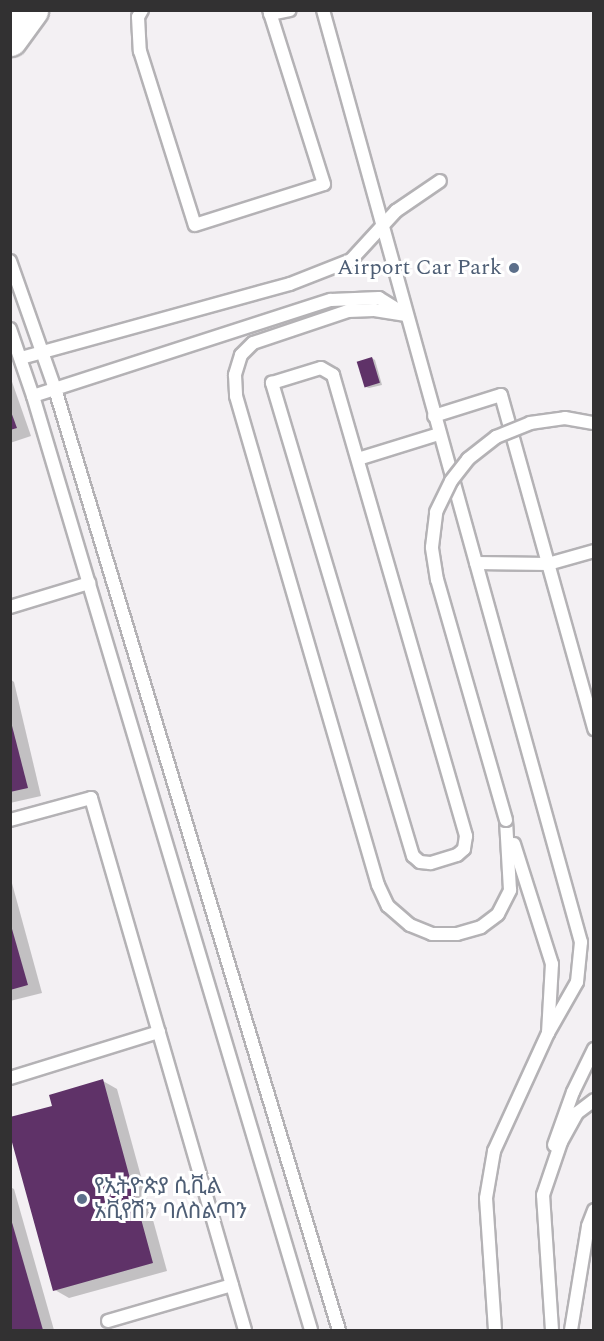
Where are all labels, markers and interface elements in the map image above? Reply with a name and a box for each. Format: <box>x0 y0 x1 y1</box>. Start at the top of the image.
place label: Airport Car Park <box>337 255 502 281</box>
marker: Airport Car Park <box>507 261 521 275</box>
place label: የኢትዮጵያ ሲቪል አቪየሽን ባለስልጣን <box>94 1173 247 1224</box>
marker: የኢትዮጵያ ሲቪል አቪየሽን ባለስልጣን <box>75 1192 89 1206</box>

